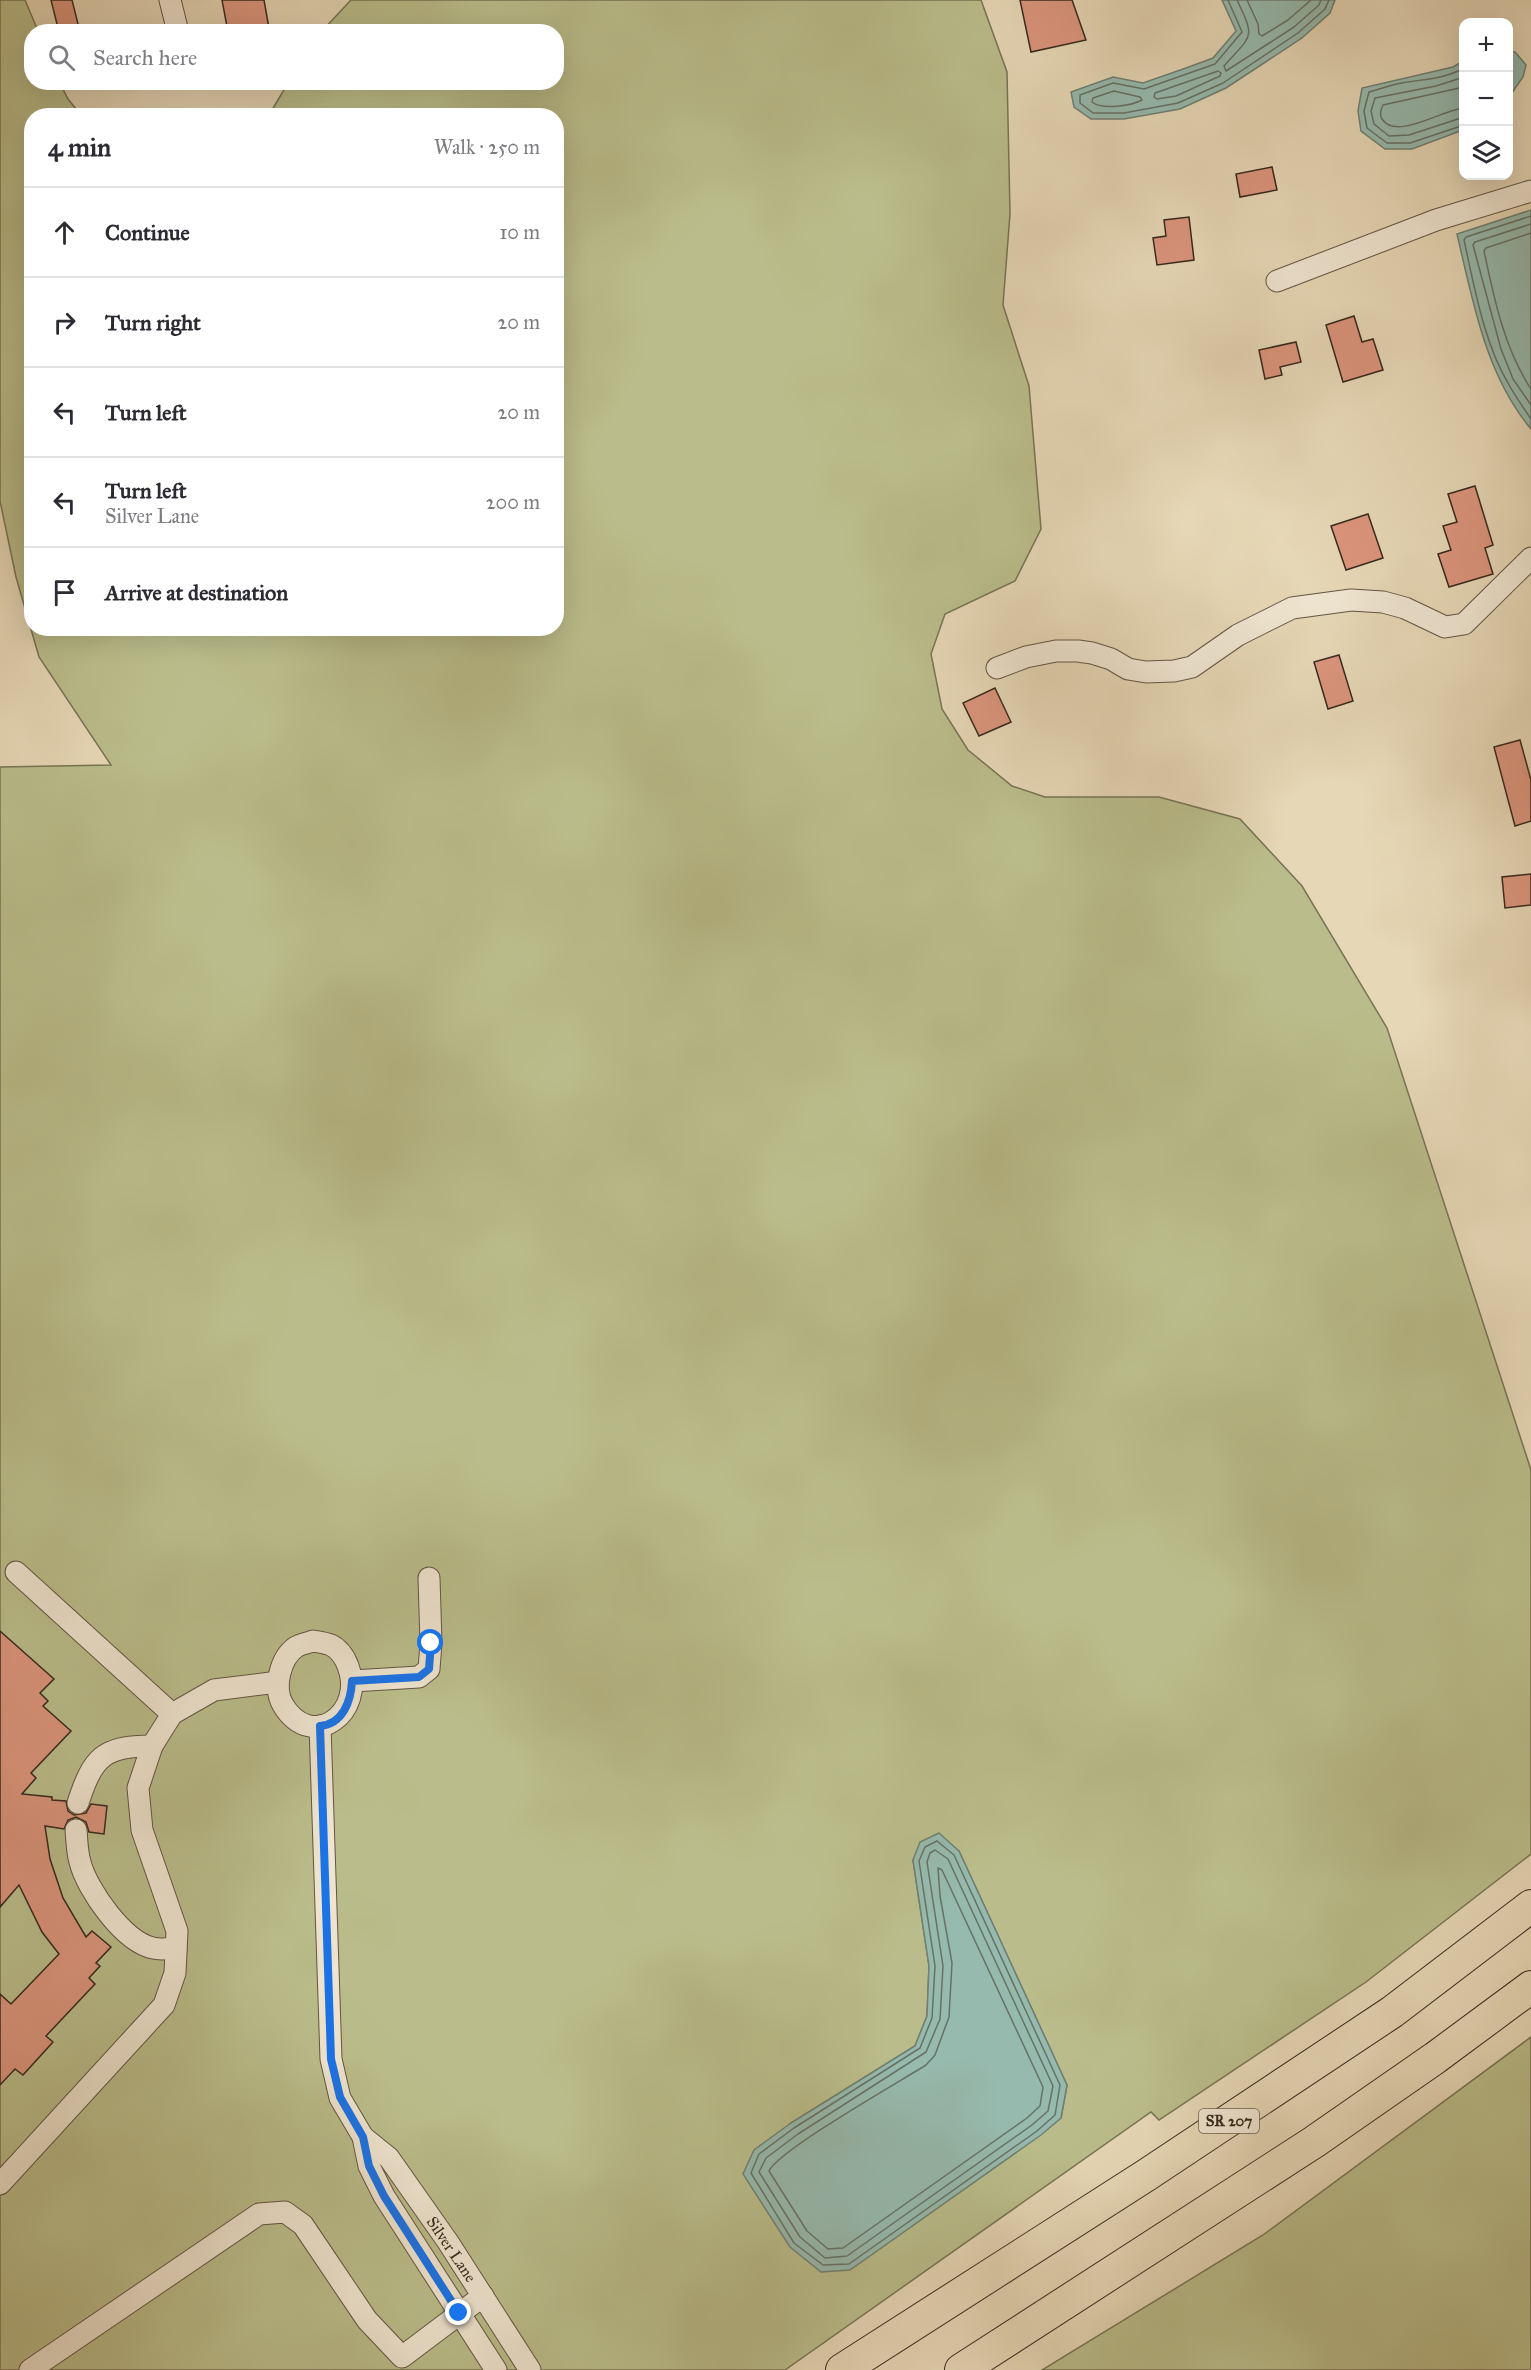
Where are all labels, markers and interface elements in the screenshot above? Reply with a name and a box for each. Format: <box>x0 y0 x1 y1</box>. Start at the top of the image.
map controls <box>1459 18 1513 180</box>
button: + <box>1459 18 1513 72</box>
search box <box>24 24 564 90</box>
icon: search <box>45 41 78 74</box>
text: Search here <box>93 44 197 71</box>
button: − <box>1459 72 1513 126</box>
button: layers <box>1459 126 1513 180</box>
text: 4 min <box>48 131 111 163</box>
text: Walk · 250 m <box>434 135 540 159</box>
icon: ahead <box>48 216 81 249</box>
text: Continue <box>105 219 190 246</box>
text: 10 m <box>499 220 540 244</box>
icon: right <box>48 306 81 339</box>
text: Turn right <box>105 309 201 336</box>
text: 20 m <box>497 310 540 334</box>
icon: left <box>48 396 81 429</box>
text: Turn left <box>105 399 187 426</box>
text: 20 m <box>497 400 540 424</box>
text: Turn left <box>105 477 187 504</box>
icon: left <box>48 486 81 519</box>
text: 200 m <box>486 490 540 514</box>
text: Silver Lane <box>105 504 199 528</box>
icon: arrive <box>48 576 81 609</box>
text: Arrive at destination <box>105 579 288 606</box>
route start <box>417 1629 443 1655</box>
road number: SR 207 <box>1199 2109 1259 2133</box>
street label: Silver Lane <box>423 2213 481 2286</box>
route end <box>445 2299 471 2325</box>

